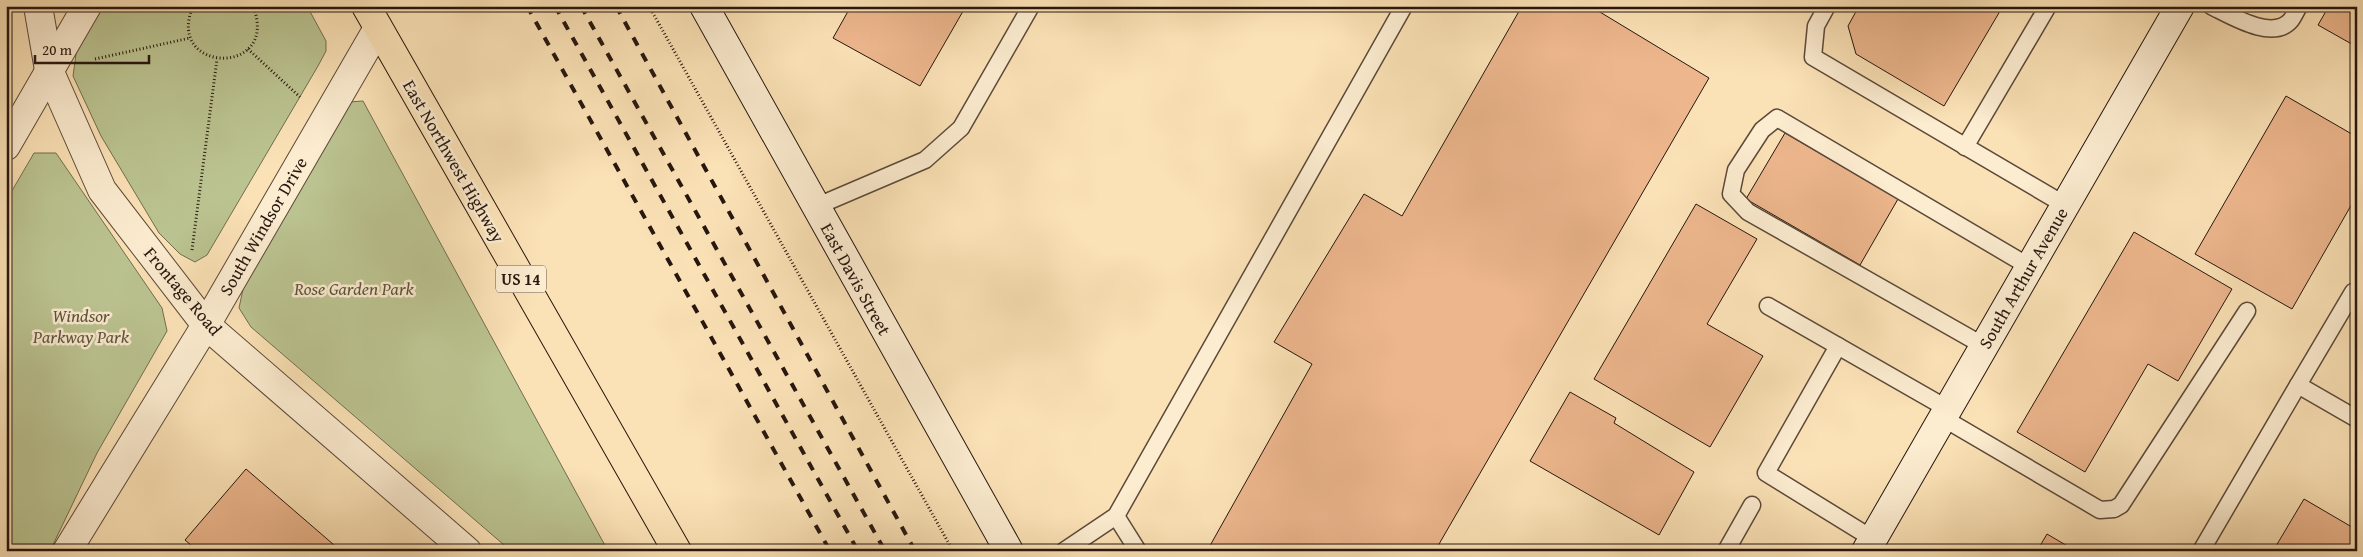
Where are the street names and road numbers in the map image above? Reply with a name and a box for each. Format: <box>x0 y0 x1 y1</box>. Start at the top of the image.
street label: East Northwest Highway <box>396 74 512 248</box>
street label: South Windsor Drive <box>212 152 314 300</box>
street label: South Arthur Avenue <box>1971 202 2075 354</box>
street label: East Davis Street <box>814 218 898 341</box>
street label: Frontage Road <box>138 241 229 342</box>
road number: US 14 <box>496 266 546 292</box>

